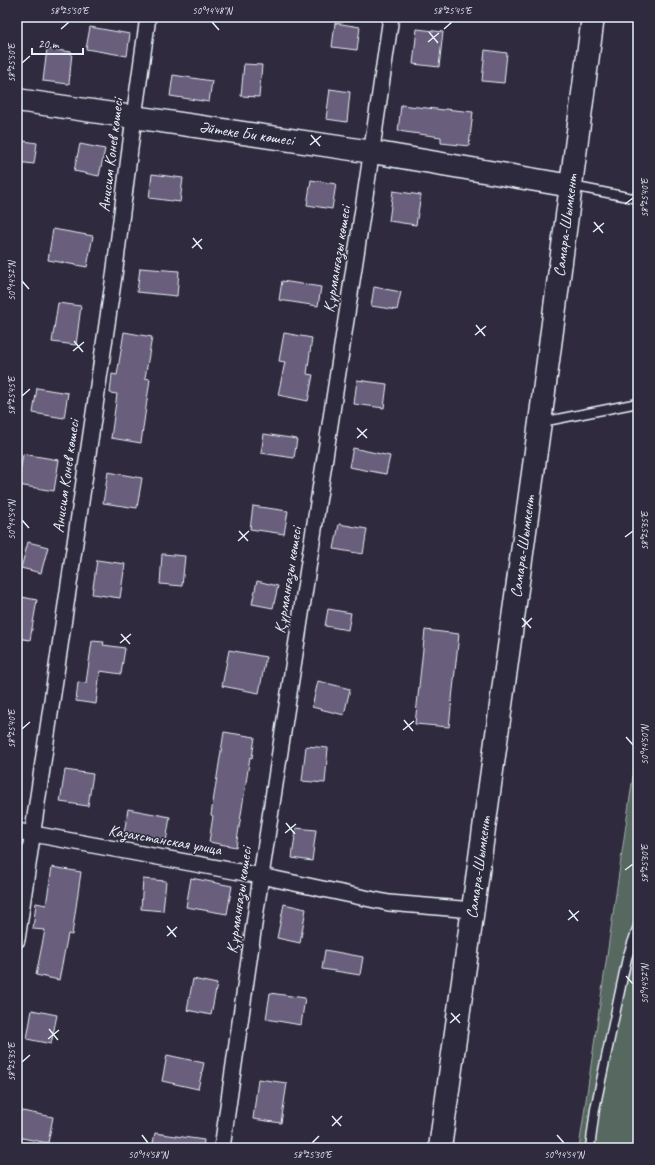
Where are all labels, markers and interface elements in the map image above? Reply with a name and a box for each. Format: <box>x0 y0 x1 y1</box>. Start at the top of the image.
text: 58°25'50"E <box>50 4 90 17</box>
text: 50°14'48"N <box>192 4 234 17</box>
text: 58°25'45"E <box>433 4 473 17</box>
scale bar <box>32 30 83 56</box>
text: 20 m <box>38 36 60 52</box>
text: 58°25'50"E <box>5 42 18 82</box>
street label: Анисим Конев көшесі <box>94 95 128 213</box>
street label: Әйтеке Би көшесі <box>198 117 297 151</box>
street label: Самара-Шымкент <box>549 171 583 278</box>
text: 58°25'40"E <box>638 177 651 217</box>
street label: Құрманғазы көшесі <box>319 202 356 314</box>
text: 50°14'52"N <box>5 259 18 301</box>
text: 58°25'45"E <box>5 375 18 415</box>
street label: Анисим Конев көшесі <box>48 416 84 534</box>
street label: Самара-Шымкент <box>506 493 540 599</box>
text: 50°14'54"N <box>5 498 18 540</box>
text: 58°25'35"E <box>638 510 651 550</box>
street label: Құрманғазы көшесі <box>270 523 307 635</box>
text: 58°25'40"E <box>5 708 18 748</box>
text: 50°14'50"N <box>638 723 651 765</box>
street label: Самара-Шымкент <box>462 813 496 920</box>
street label: Казахстанская улица <box>107 820 225 860</box>
street label: Құрманғазы көшесі <box>222 843 257 955</box>
text: 58°25'30"E <box>638 843 651 883</box>
text: 50°14'52"N <box>638 962 651 1004</box>
text: 58°25'35"E <box>5 1041 18 1081</box>
text: 50°14'58"N <box>128 1148 170 1161</box>
text: 58°25'30"E <box>293 1148 333 1161</box>
text: 50°14'54"N <box>544 1148 586 1161</box>

